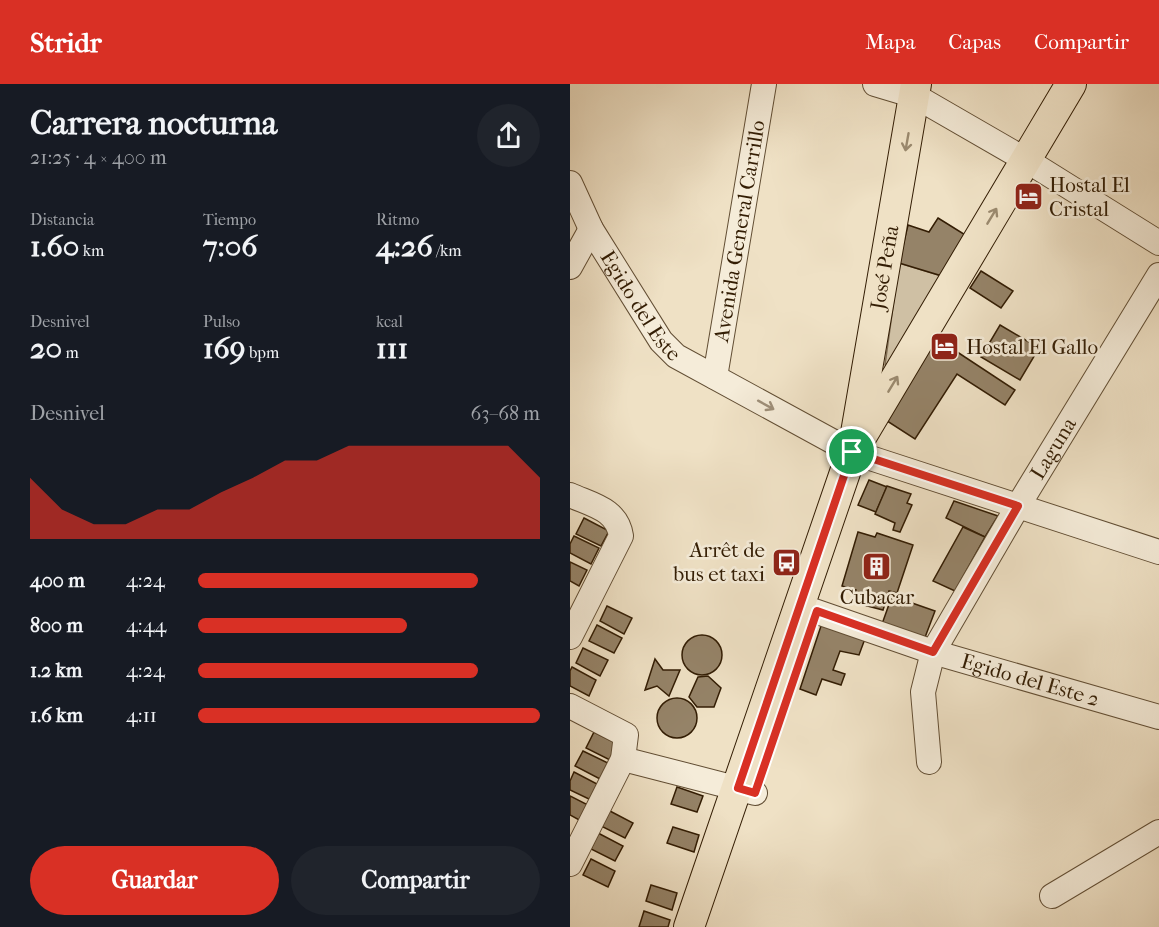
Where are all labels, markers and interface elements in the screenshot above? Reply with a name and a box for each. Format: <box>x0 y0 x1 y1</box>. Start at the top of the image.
text: Stridr <box>30 26 102 59</box>
text: Mapa <box>865 30 915 54</box>
text: Capas <box>948 30 1001 54</box>
text: Compartir <box>1034 30 1129 54</box>
text: Carrera nocturna <box>30 104 277 143</box>
button: share <box>477 104 540 167</box>
street label: Avenida General Carrillo <box>709 118 770 345</box>
one-way arrow <box>901 131 912 151</box>
text: 21:25 · 4 × 400 m <box>30 146 167 169</box>
place label: Hostal El Cristal <box>1049 173 1130 221</box>
hotel icon: Hostal El Cristal <box>1012 181 1044 213</box>
one-way arrow <box>987 208 999 225</box>
text: Distancia <box>30 210 94 229</box>
text: Tiempo <box>203 210 256 229</box>
text: Ritmo <box>376 210 419 229</box>
street label: José Peña <box>865 223 904 313</box>
text: 1.60 <box>30 229 79 264</box>
text: 7:06 <box>203 229 258 264</box>
text: 4:26 <box>376 229 433 264</box>
text: km <box>79 241 104 260</box>
text: /km <box>433 241 462 260</box>
street label: Egido del Este <box>596 246 686 366</box>
text: Desnivel <box>30 312 90 331</box>
text: Pulso <box>203 312 240 331</box>
text: kcal <box>376 312 403 331</box>
text: 20 <box>30 331 62 366</box>
text: 169 <box>203 331 246 366</box>
text: 111 <box>376 331 408 366</box>
hotel icon: Hostal El Gallo <box>929 331 961 363</box>
place label: Hostal El Gallo <box>966 335 1098 359</box>
text: m <box>62 343 79 362</box>
text: bpm <box>246 343 279 362</box>
one-way arrow <box>887 376 899 393</box>
one-way arrow <box>757 400 775 411</box>
text: Desnivel <box>30 402 105 425</box>
text: 63–68 m <box>470 402 540 425</box>
street label: Laguna <box>1025 413 1081 484</box>
pin <box>826 426 877 477</box>
icon: arrive <box>835 435 868 468</box>
place label: Arrêt de bus et taxi <box>672 538 765 586</box>
bus stop icon: Arrêt de bus et taxi <box>770 546 802 578</box>
building icon: Cubacar <box>861 550 893 582</box>
text: 400 m <box>30 569 85 592</box>
text: 4:24 <box>126 569 165 592</box>
place label: Cubacar <box>840 585 914 609</box>
text: 800 m <box>30 614 83 637</box>
text: 4:44 <box>126 614 166 637</box>
street label: Egido del Este 2 <box>958 649 1102 711</box>
text: 1.2 km <box>30 659 83 682</box>
text: 4:24 <box>126 659 165 682</box>
text: 1.6 km <box>30 704 83 727</box>
text: 4:11 <box>126 704 157 727</box>
button: Guardar <box>30 846 279 915</box>
button: Compartir <box>291 846 540 915</box>

